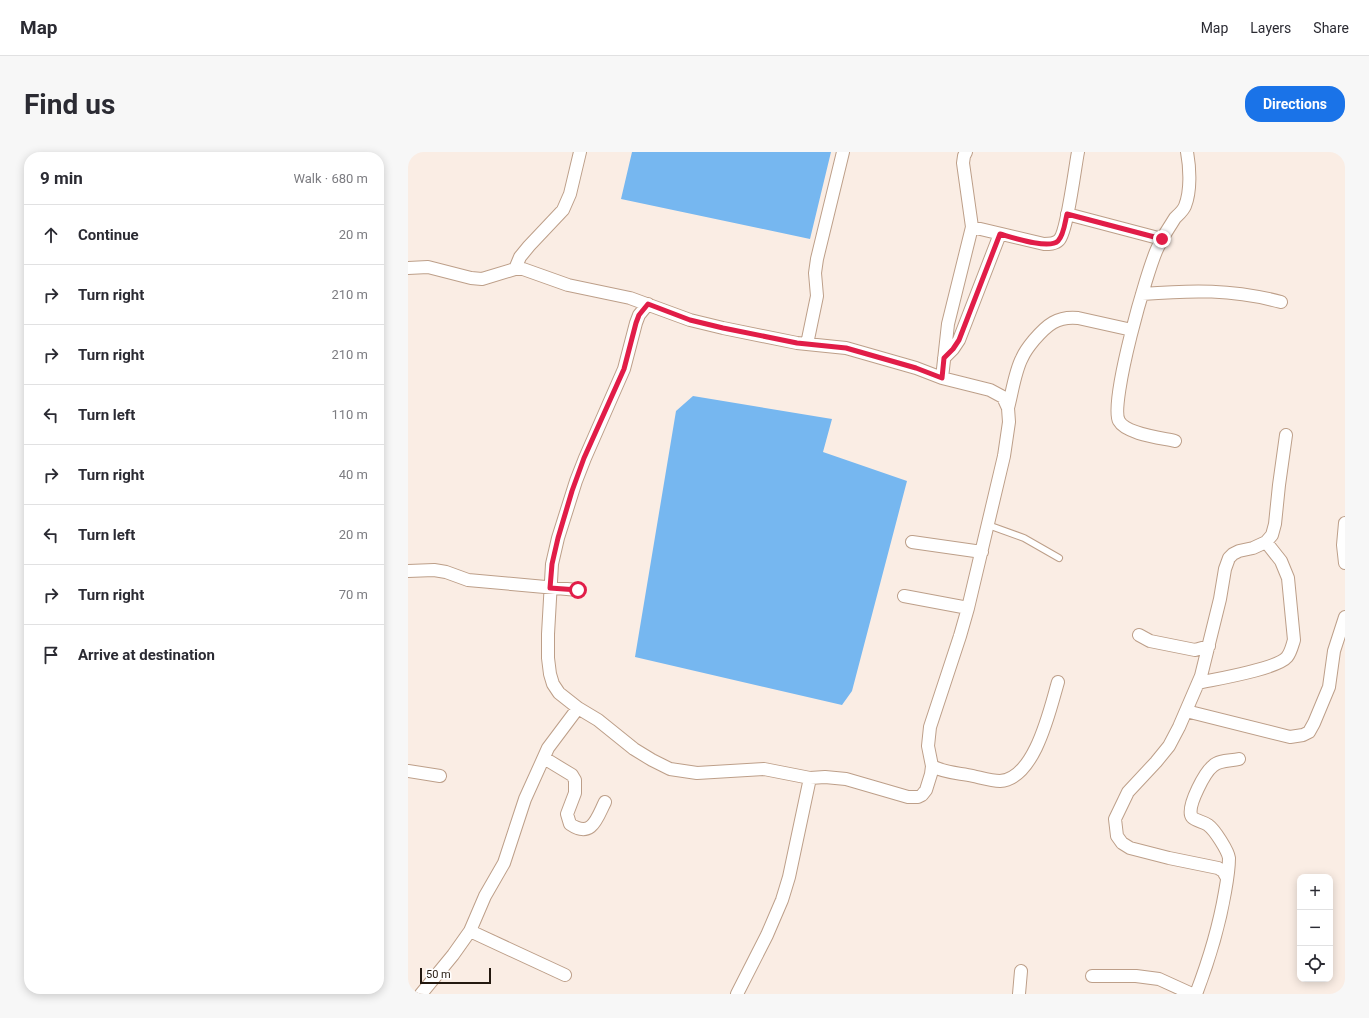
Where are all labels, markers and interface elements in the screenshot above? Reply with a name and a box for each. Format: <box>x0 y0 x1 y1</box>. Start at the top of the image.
text: Map <box>20 16 58 39</box>
text: Map <box>1201 20 1228 36</box>
text: Layers <box>1250 20 1291 36</box>
text: Share <box>1313 20 1349 36</box>
button: Directions <box>1245 86 1345 122</box>
text: Find us <box>24 88 115 121</box>
text: 9 min <box>40 168 83 188</box>
text: Walk · 680 m <box>293 171 368 186</box>
icon: ahead <box>40 224 62 246</box>
text: Continue <box>78 226 139 244</box>
text: 20 m <box>339 227 368 242</box>
route end <box>1153 230 1171 248</box>
icon: right <box>40 284 62 306</box>
text: Turn right <box>78 286 144 304</box>
text: 210 m <box>331 287 368 302</box>
icon: right <box>40 344 62 366</box>
text: Turn right <box>78 346 144 364</box>
text: 210 m <box>331 347 368 362</box>
icon: left <box>40 404 62 426</box>
text: Turn left <box>78 406 135 424</box>
text: 110 m <box>331 407 368 422</box>
icon: right <box>40 464 62 486</box>
text: Turn right <box>78 466 144 484</box>
text: 40 m <box>339 467 368 482</box>
icon: left <box>40 524 62 546</box>
text: Turn left <box>78 526 135 544</box>
text: 20 m <box>339 527 368 542</box>
route start <box>569 581 587 599</box>
icon: right <box>40 584 62 606</box>
text: Turn right <box>78 586 144 604</box>
text: 70 m <box>339 587 368 602</box>
icon: arrive <box>40 644 62 666</box>
text: Arrive at destination <box>78 646 215 664</box>
map controls <box>1297 874 1333 982</box>
button: + <box>1297 874 1333 910</box>
button: − <box>1297 910 1333 946</box>
button: locate <box>1297 946 1333 982</box>
scale bar <box>420 966 491 985</box>
text: 50 m <box>426 968 451 981</box>

